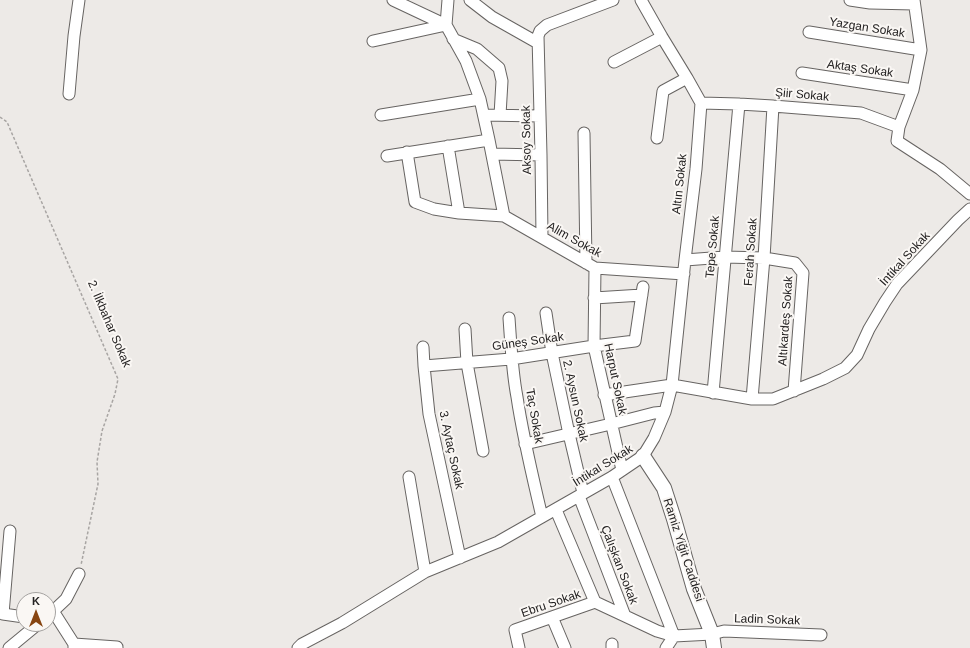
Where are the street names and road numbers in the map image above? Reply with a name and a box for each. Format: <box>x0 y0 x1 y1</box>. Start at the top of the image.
street label: Yazgan Sokak <box>828 15 906 41</box>
street label: Aktaş Sokak <box>826 57 894 81</box>
street label: Şiir Sokak <box>774 85 830 105</box>
street label: Aksoy Sokak <box>519 105 535 175</box>
street label: Altın Sokak <box>670 153 690 215</box>
street label: Tepe Sokak <box>703 215 723 279</box>
street label: Ferah Sokak <box>741 218 761 286</box>
street label: Alim Sokak <box>544 219 604 261</box>
street label: İntikal Sokak <box>877 229 933 289</box>
street label: Altıkardeş Sokak <box>776 276 796 366</box>
street label: 2. İlkbahar Sokak <box>84 279 134 369</box>
street label: Güneş Sokak <box>491 330 565 354</box>
street label: Harput Sokak <box>600 342 630 416</box>
street label: 2. Aysun Sokak <box>559 359 591 443</box>
street label: Taç Sokak <box>522 387 546 445</box>
street label: 3. Aytaç Sokak <box>436 409 466 491</box>
street label: İntikal Sokak <box>570 442 636 490</box>
street label: Ramiz Yiğit Caddesi <box>660 497 706 603</box>
street label: Çalışkan Sokak <box>597 524 641 606</box>
street label: Ebru Sokak <box>519 587 583 621</box>
street label: Ladin Sokak <box>734 612 800 628</box>

